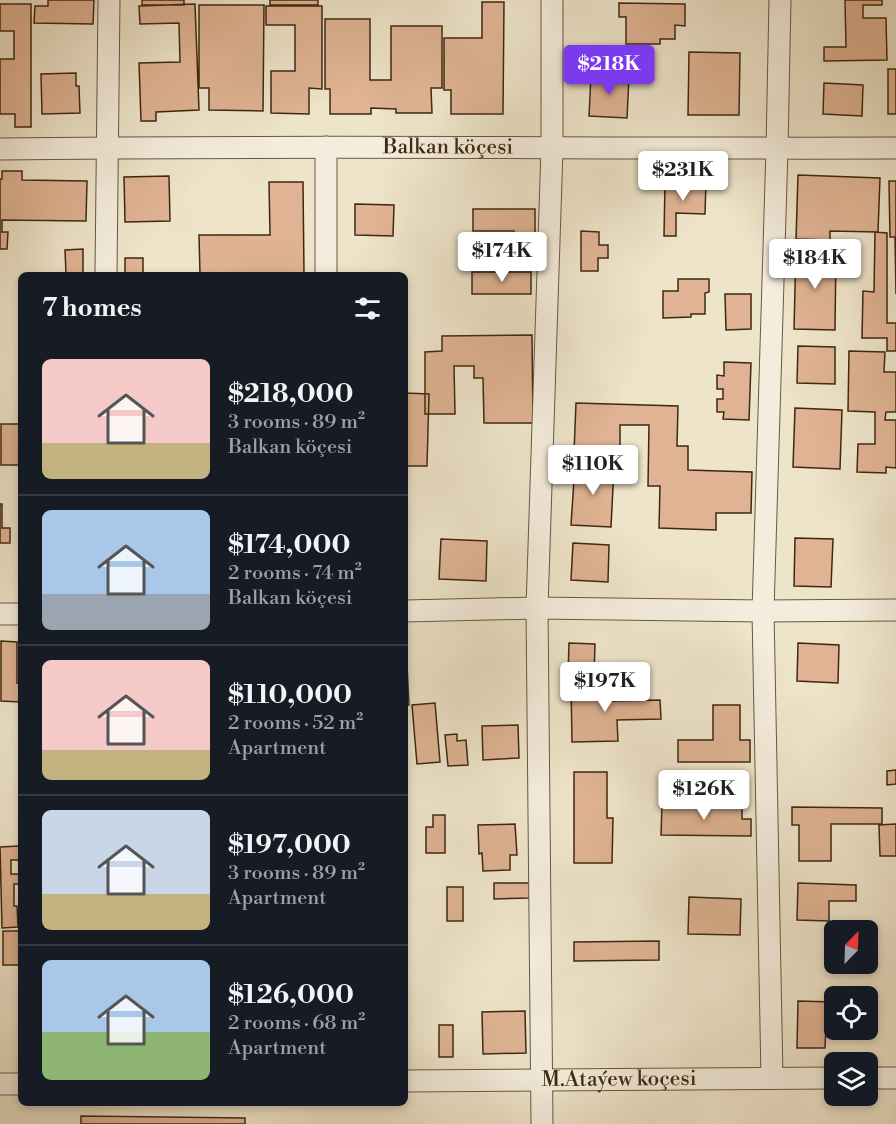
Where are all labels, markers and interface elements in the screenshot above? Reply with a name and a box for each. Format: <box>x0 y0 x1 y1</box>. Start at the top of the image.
pin: $218K <box>567 45 651 96</box>
text: $218K <box>578 52 640 77</box>
street label: Balkan köçesi <box>382 134 513 161</box>
pin: $231K <box>641 151 725 202</box>
text: $231K <box>652 158 714 183</box>
pin: $174K <box>460 232 544 283</box>
text: $174K <box>472 239 532 264</box>
pin: $184K <box>773 239 857 290</box>
text: $184K <box>783 246 847 271</box>
text: 7 homes <box>42 292 142 324</box>
icon: filters <box>351 292 384 325</box>
text: $218,000 <box>228 378 353 410</box>
icon: home <box>90 383 162 455</box>
text: 3 rooms · 89 m² <box>228 410 365 435</box>
text: Balkan köçesi <box>228 435 352 460</box>
pin: $110K <box>551 445 635 496</box>
text: $110K <box>562 452 624 477</box>
text: $174,000 <box>228 529 350 561</box>
icon: home <box>90 534 162 606</box>
text: 2 rooms · 74 m² <box>228 561 362 586</box>
text: Balkan köçesi <box>228 586 352 611</box>
pin: $197K <box>563 662 647 713</box>
text: $197K <box>574 669 636 694</box>
text: $110,000 <box>228 679 352 711</box>
icon: home <box>90 684 162 756</box>
text: 2 rooms · 52 m² <box>228 711 363 736</box>
text: Apartment <box>228 736 326 761</box>
pin: $126K <box>662 770 746 821</box>
text: $126K <box>672 777 736 802</box>
text: $197,000 <box>228 829 351 861</box>
icon: home <box>90 834 162 906</box>
text: 3 rooms · 89 m² <box>228 861 365 886</box>
text: Apartment <box>228 886 326 911</box>
north arrow <box>824 920 878 974</box>
map controls <box>824 920 878 1106</box>
text: $126,000 <box>228 979 354 1011</box>
icon: home <box>90 984 162 1056</box>
button: locate <box>824 986 878 1040</box>
text: 2 rooms · 68 m² <box>228 1011 365 1036</box>
text: Apartment <box>228 1036 326 1061</box>
button: layers <box>824 1052 878 1106</box>
street label: M.Ataýew koçesi <box>541 1066 697 1093</box>

